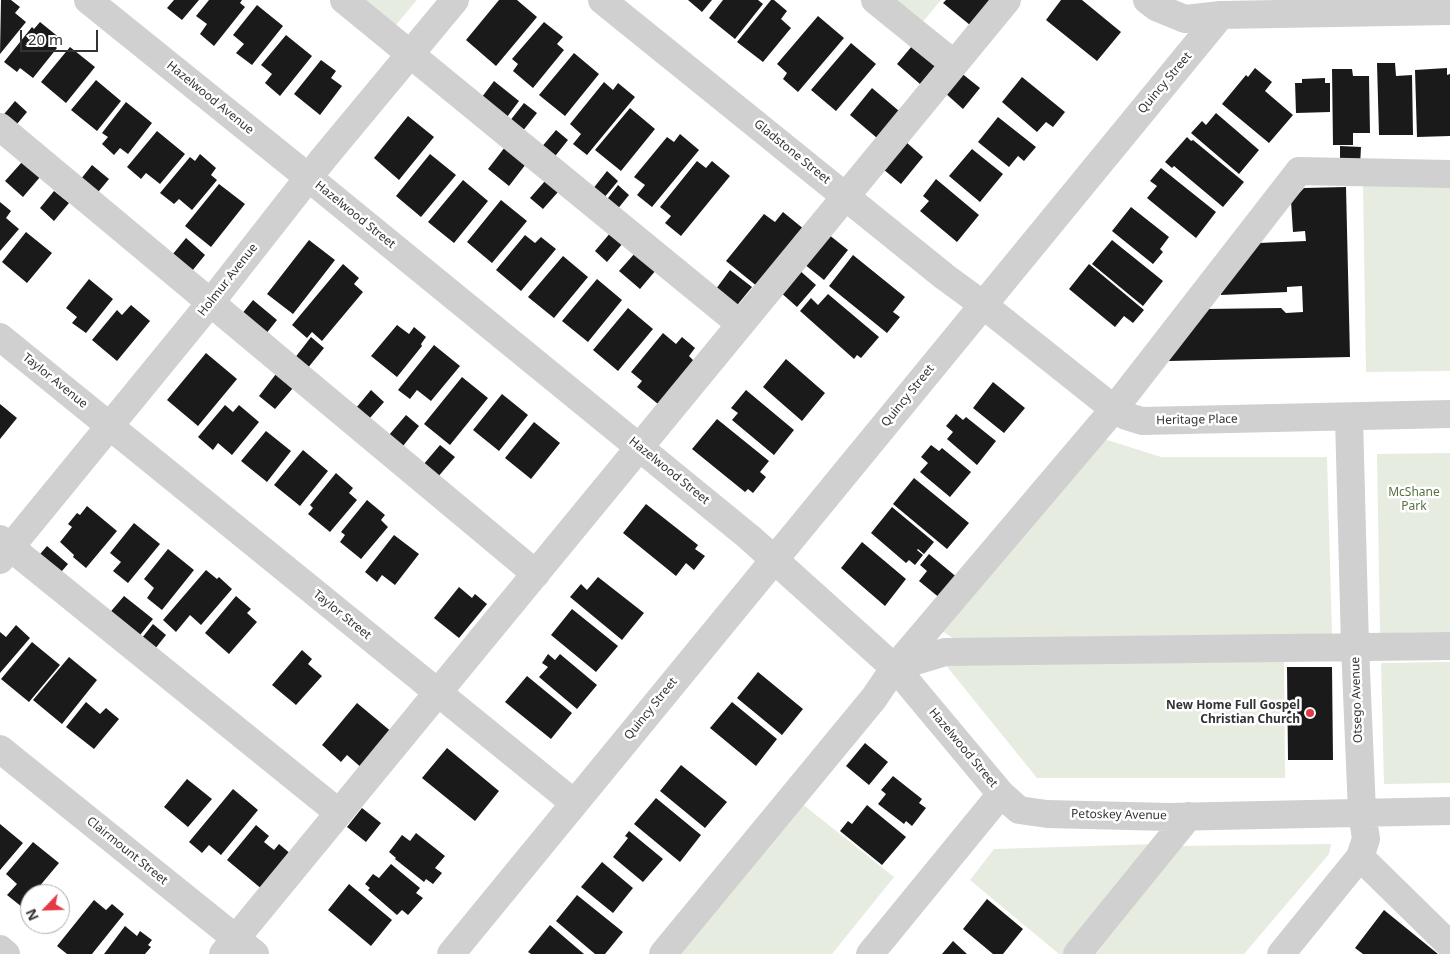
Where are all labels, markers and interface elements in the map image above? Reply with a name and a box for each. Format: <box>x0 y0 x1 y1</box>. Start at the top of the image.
scale bar <box>22 20 100 52</box>
text: 20 m <box>28 29 63 49</box>
street label: Quincy Street <box>1135 49 1195 117</box>
street label: Hazelwood Avenue <box>164 59 256 137</box>
street label: Gladstone Street <box>751 117 833 187</box>
street label: Hazelwood Street <box>312 178 398 252</box>
street label: Holmur Avenue <box>195 241 261 319</box>
street label: Taylor Avenue <box>20 351 90 411</box>
street label: Quincy Street <box>879 362 937 430</box>
street label: Heritage Place <box>1156 412 1238 428</box>
street label: Hazelwood Street <box>626 434 712 508</box>
park label: McShane Park <box>1388 486 1440 514</box>
street label: Taylor Street <box>310 587 374 643</box>
street label: Otsego Avenue <box>1348 657 1366 743</box>
street label: Quincy Street <box>622 675 680 743</box>
place label: New Home Full Gospel Christian Church <box>1166 699 1300 727</box>
street label: Hazelwood Street <box>926 705 1000 791</box>
marker: New Home Full Gospel Christian Church <box>1304 707 1316 719</box>
street label: Petoskey Avenue <box>1071 807 1167 823</box>
street label: Clairmount Street <box>84 814 170 888</box>
north arrow <box>20 884 70 934</box>
text: N <box>21 906 43 924</box>

